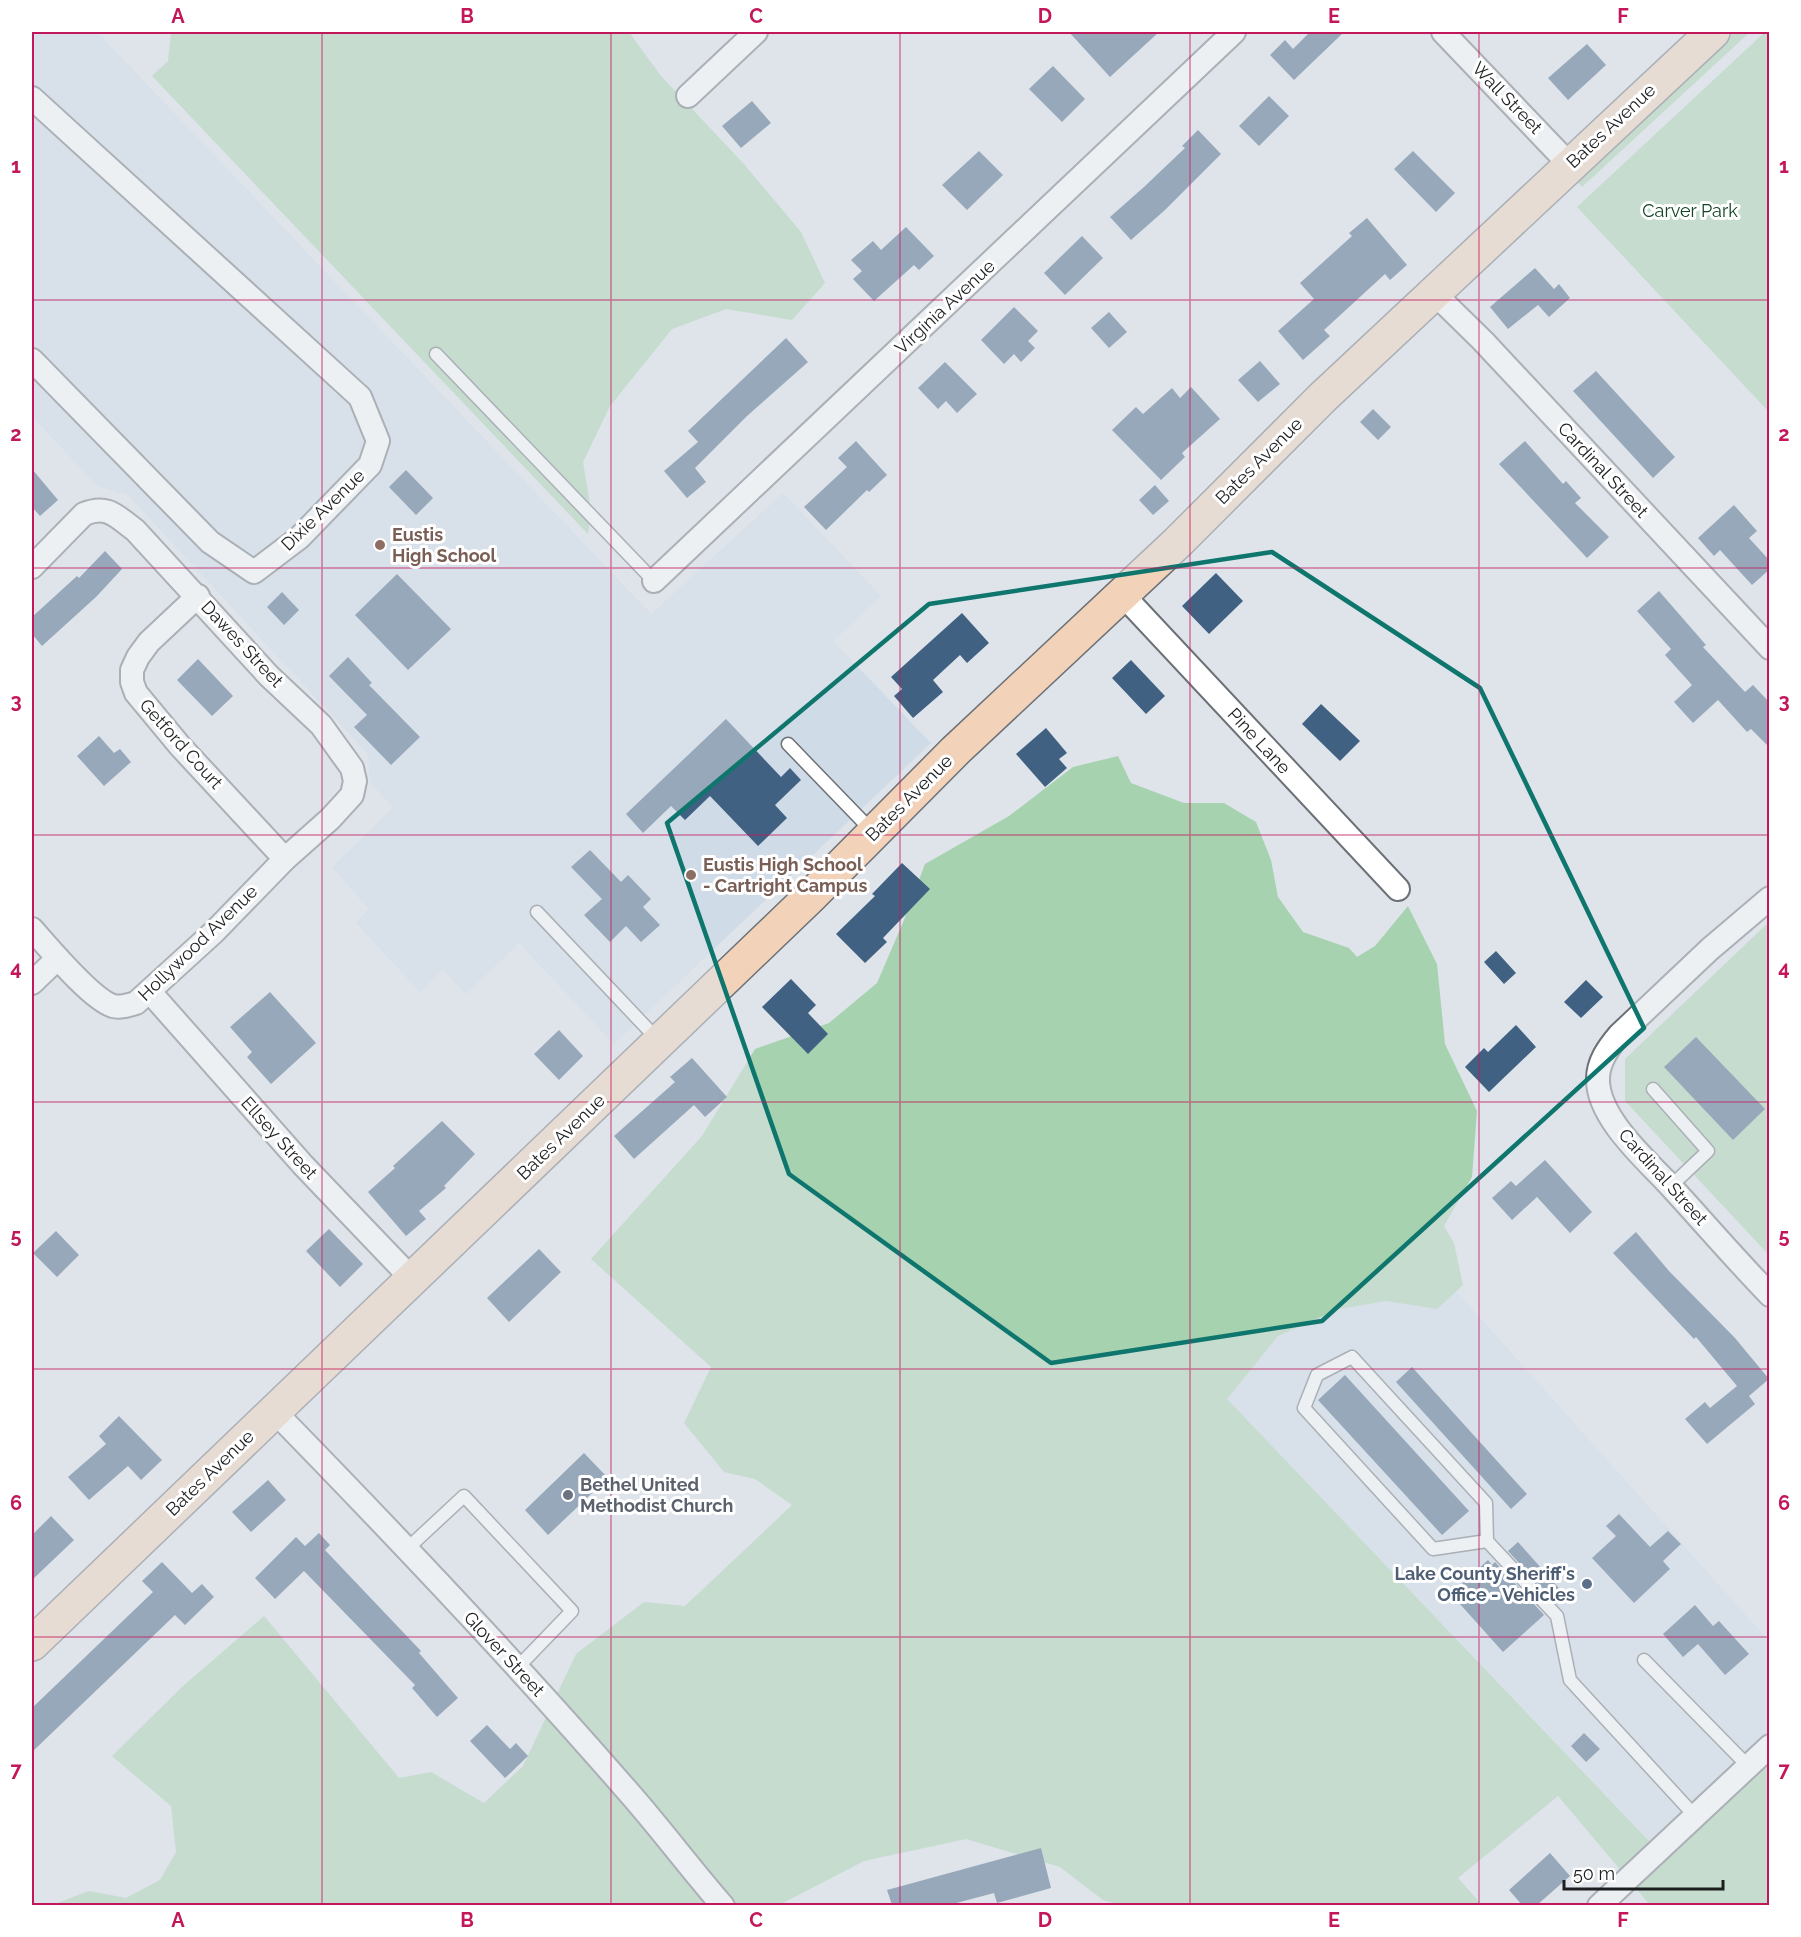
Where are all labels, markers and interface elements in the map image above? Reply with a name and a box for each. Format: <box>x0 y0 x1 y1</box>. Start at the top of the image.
text: A <box>171 4 185 28</box>
text: B <box>460 4 474 28</box>
text: C <box>749 4 763 28</box>
text: D <box>1038 4 1052 28</box>
text: E <box>1328 4 1340 28</box>
text: F <box>1617 4 1629 28</box>
street label: Wall Street <box>1468 57 1547 138</box>
street label: Bates Avenue <box>1562 79 1660 172</box>
text: 1 <box>11 154 21 178</box>
text: 1 <box>1779 154 1789 178</box>
park label: Carver Park <box>1642 200 1738 221</box>
street label: Virginia Avenue <box>890 255 999 358</box>
street label: Bates Avenue <box>1211 413 1307 508</box>
street label: Cardinal Street <box>1554 418 1653 522</box>
text: 2 <box>10 422 22 446</box>
text: 2 <box>1778 422 1790 446</box>
street label: Dixie Avenue <box>277 464 369 555</box>
place label: Eustis High School <box>392 524 496 566</box>
marker: Eustis High School <box>373 538 387 552</box>
street label: Dawes Street <box>197 596 288 691</box>
text: 3 <box>10 689 22 713</box>
text: 3 <box>1778 689 1790 713</box>
street label: Getford Court <box>136 694 227 793</box>
street label: Pine Lane <box>1224 703 1295 778</box>
street label: Bates Avenue <box>861 750 957 845</box>
place label: Eustis High School - Cartright Campus <box>703 854 867 896</box>
marker: Eustis High School - Cartright Campus <box>684 868 698 882</box>
street label: Hollywood Avenue <box>134 880 262 1005</box>
text: 4 <box>10 956 22 980</box>
text: 4 <box>1778 956 1790 980</box>
street label: Bates Avenue <box>512 1089 609 1184</box>
street label: Ellsey Street <box>237 1092 322 1183</box>
street label: Cardinal Street <box>1615 1124 1712 1229</box>
text: 5 <box>10 1224 22 1248</box>
text: 5 <box>1778 1224 1790 1248</box>
street label: Bates Avenue <box>161 1425 258 1520</box>
place label: Bethel United Methodist Church <box>580 1474 733 1516</box>
marker: Bethel United Methodist Church <box>561 1488 575 1502</box>
text: 6 <box>10 1491 22 1515</box>
text: 6 <box>1778 1491 1790 1515</box>
place label: Lake County Sheriff's Office - Vehicles <box>1395 1563 1575 1605</box>
marker: Lake County Sheriff's Office - Vehicles <box>1580 1577 1594 1591</box>
street label: Glover Street <box>460 1607 549 1700</box>
text: 7 <box>10 1758 22 1782</box>
text: 7 <box>1778 1758 1790 1782</box>
scale bar <box>1564 1853 1723 1891</box>
text: 50 m <box>1573 1863 1615 1884</box>
text: A <box>171 1908 185 1932</box>
text: B <box>460 1908 474 1932</box>
text: C <box>749 1908 763 1932</box>
text: D <box>1038 1908 1052 1932</box>
text: E <box>1328 1908 1340 1932</box>
text: F <box>1617 1908 1629 1932</box>

